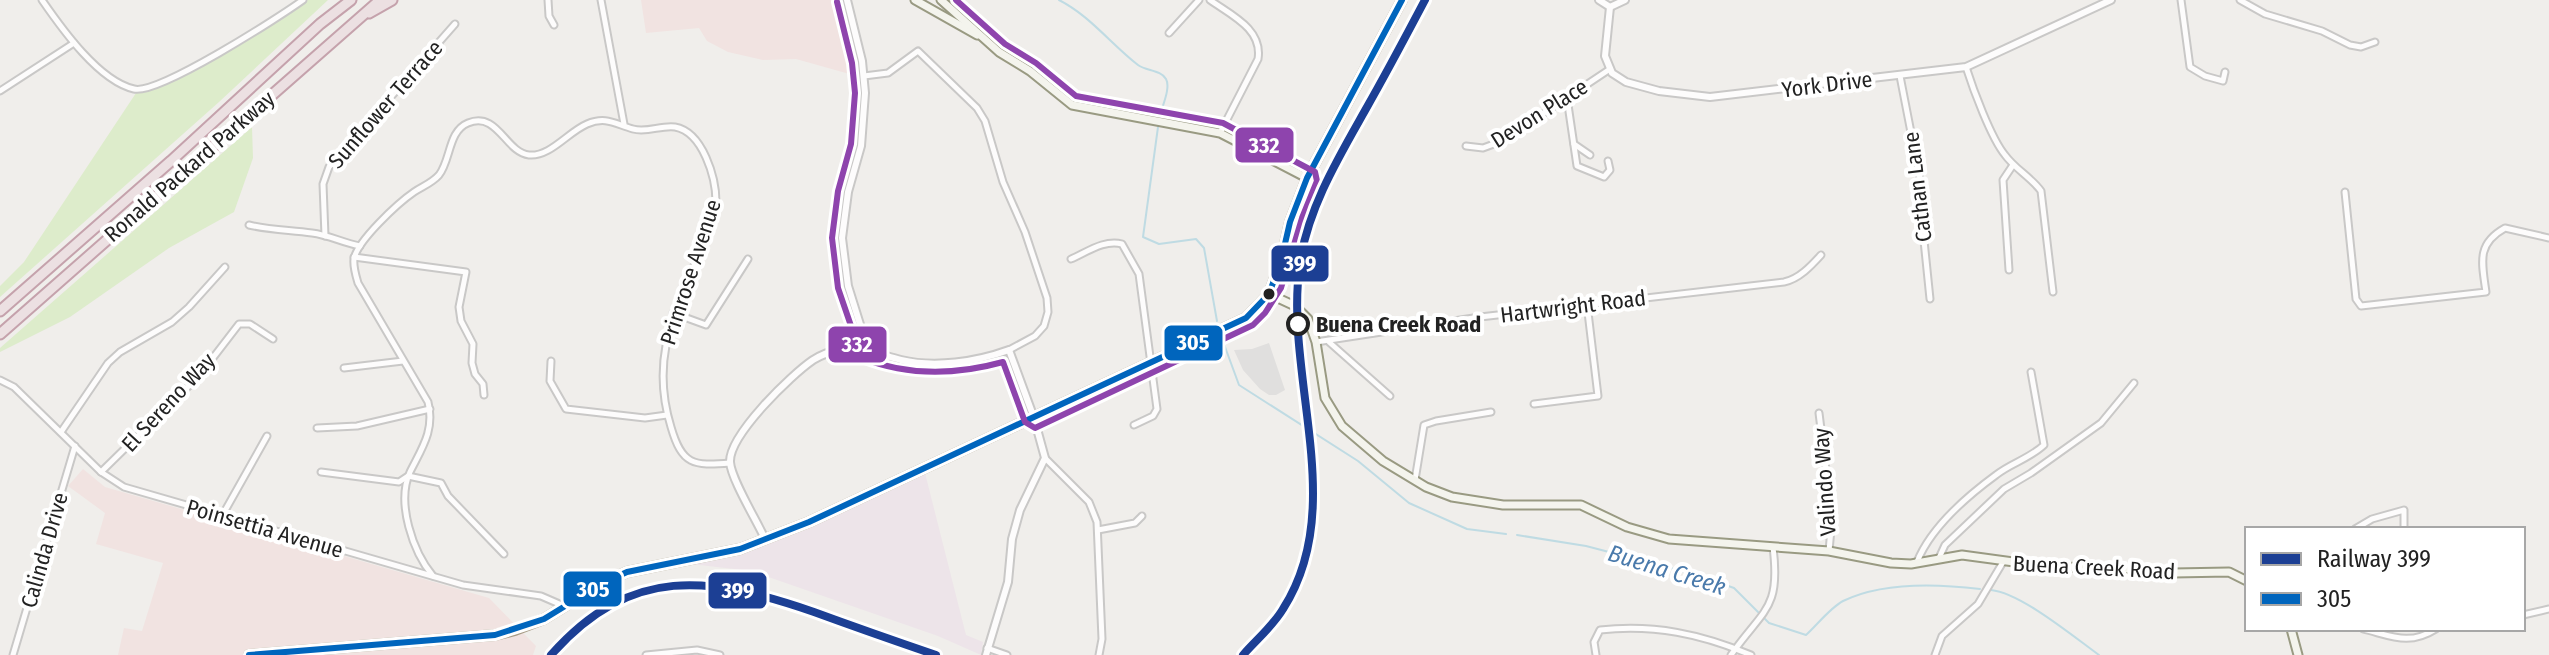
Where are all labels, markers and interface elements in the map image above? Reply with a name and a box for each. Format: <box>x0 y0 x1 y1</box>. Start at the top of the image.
street label: Sunflower Terrace <box>322 35 448 174</box>
street label: York Drive <box>1780 66 1874 103</box>
street label: Devon Place <box>1486 73 1593 154</box>
street label: Ronald Packard Parkway <box>99 85 280 248</box>
line badge: 332 <box>1234 126 1295 164</box>
street label: Cathan Lane <box>1897 130 1938 244</box>
text: 332 <box>1248 132 1279 159</box>
street label: Primrose Avenue <box>654 196 727 348</box>
line badge: 399 <box>1270 244 1330 283</box>
text: 399 <box>1283 250 1316 277</box>
street label: Hartwright Road <box>1499 284 1647 329</box>
unlabelled marker <box>1261 286 1277 302</box>
place label: Buena Creek Road <box>1316 311 1481 338</box>
marker: Buena Creek Road <box>1287 313 1309 335</box>
line badge: 305 <box>1163 324 1224 362</box>
line badge: 332 <box>827 325 888 364</box>
text: 305 <box>1175 329 1210 356</box>
text: 332 <box>841 331 872 358</box>
street label: El Sereno Way <box>116 347 221 457</box>
street label: Valindo Way <box>1807 427 1842 537</box>
street label: Calinda Drive <box>15 489 74 611</box>
street label: Poinsettia Avenue <box>183 493 346 564</box>
legend <box>2245 527 2525 631</box>
water label: Buena Creek <box>1605 539 1729 601</box>
text: Railway 399 <box>2317 545 2431 573</box>
street label: Buena Creek Road <box>2012 550 2176 585</box>
line badge: 305 <box>562 570 623 608</box>
line badge: 399 <box>707 571 768 610</box>
text: 305 <box>575 576 610 603</box>
text: 399 <box>721 577 754 604</box>
text: 305 <box>2317 585 2351 613</box>

